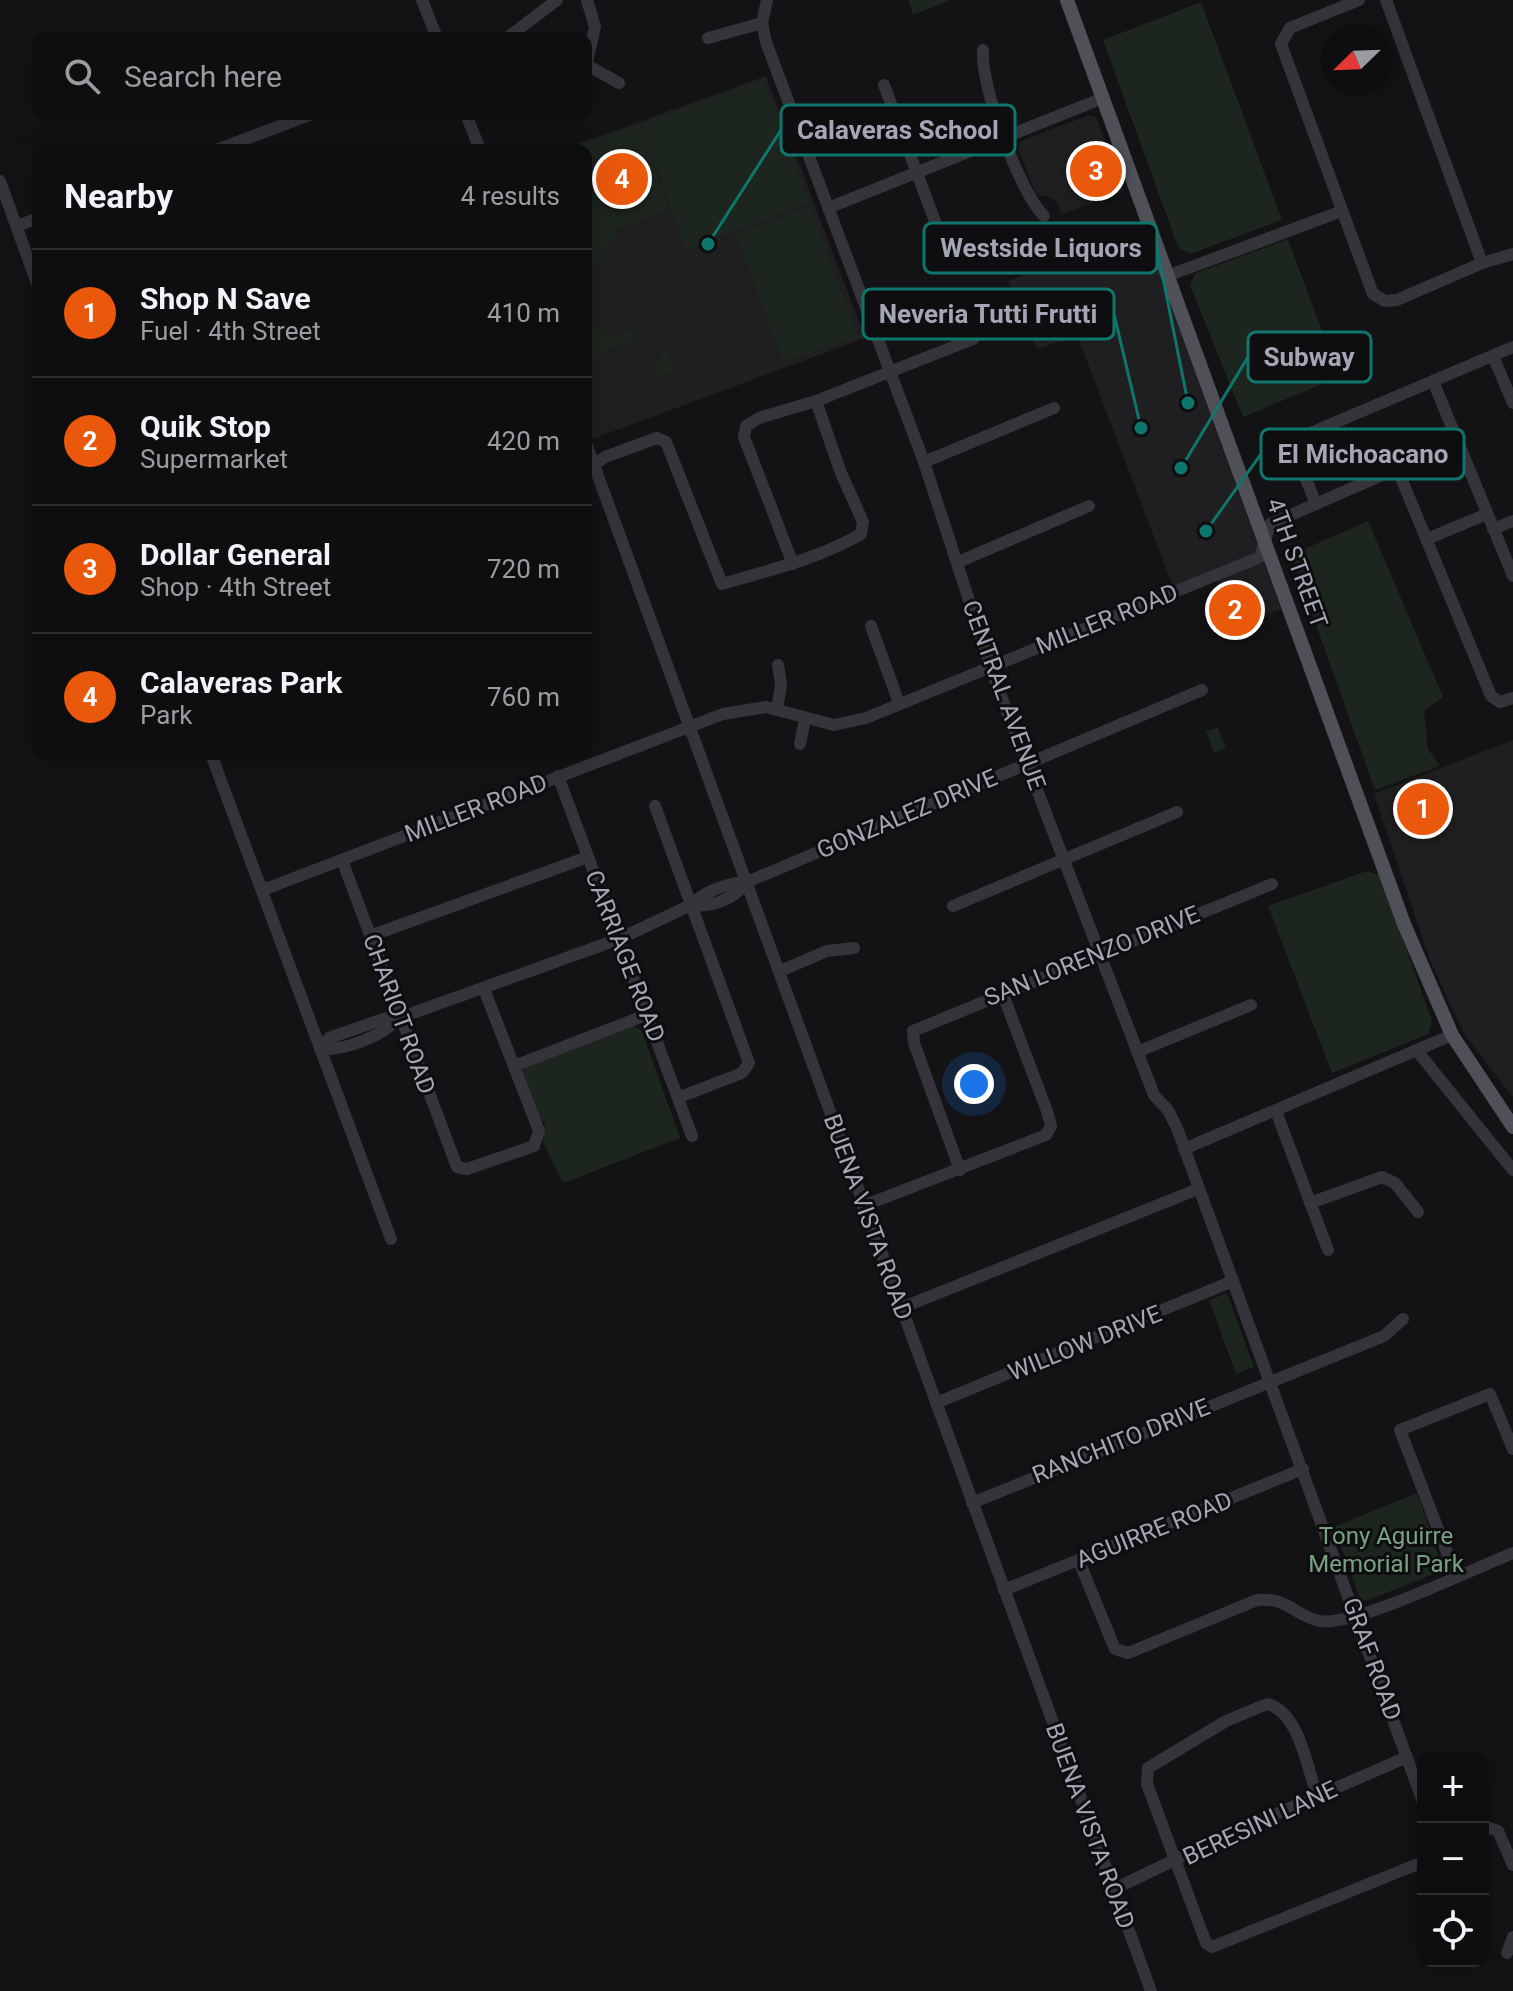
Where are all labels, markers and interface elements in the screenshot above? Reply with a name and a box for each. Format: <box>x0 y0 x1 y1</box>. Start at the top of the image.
north arrow <box>1321 24 1393 96</box>
search box <box>32 32 592 120</box>
icon: search <box>60 54 104 98</box>
text: Search here <box>124 59 282 94</box>
callout: Calaveras School <box>781 105 1015 155</box>
text: Calaveras School <box>797 115 999 145</box>
pin: 3 <box>1070 141 1122 201</box>
pin: 4 <box>596 149 648 209</box>
text: Nearby <box>64 176 173 216</box>
text: 4 results <box>461 181 560 211</box>
callout: Westside Liquors <box>924 223 1157 273</box>
text: Westside Liquors <box>940 233 1142 263</box>
text: Shop N Save <box>140 281 311 316</box>
callout: Neveria Tutti Frutti <box>863 289 1114 339</box>
text: 1 <box>83 298 97 328</box>
text: 410 m <box>487 298 560 328</box>
text: Neveria Tutti Frutti <box>879 299 1097 329</box>
text: Fuel · 4th Street <box>140 316 321 346</box>
callout: Subway <box>1248 332 1371 382</box>
text: Subway <box>1263 342 1355 372</box>
text: Quik Stop <box>140 409 271 444</box>
text: 2 <box>83 426 97 456</box>
text: 420 m <box>487 426 560 456</box>
callout: El Michoacano <box>1261 429 1464 479</box>
text: El Michoacano <box>1277 439 1449 469</box>
text: Supermarket <box>140 444 288 474</box>
street label: 4TH STREET <box>1261 494 1333 632</box>
text: Dollar General <box>140 537 331 572</box>
text: 3 <box>83 554 97 584</box>
text: 720 m <box>487 554 560 584</box>
text: Shop · 4th Street <box>140 572 331 602</box>
street label: MILLER ROAD <box>1032 578 1182 660</box>
pin: 2 <box>1209 580 1261 640</box>
street label: CENTRAL AVENUE <box>957 596 1051 794</box>
text: Calaveras Park <box>140 665 342 700</box>
text: 4 <box>83 682 97 712</box>
text: 760 m <box>487 682 560 712</box>
text: Park <box>140 700 192 730</box>
street label: GONZALEZ DRIVE <box>813 763 1001 865</box>
street label: MILLER ROAD <box>401 768 551 848</box>
pin: 1 <box>1397 779 1449 839</box>
street label: CARRIAGE ROAD <box>579 866 671 1046</box>
street label: SAN LORENZO DRIVE <box>980 900 1204 1012</box>
street label: CHARIOT ROAD <box>357 930 441 1098</box>
your location <box>954 1064 994 1104</box>
street label: BUENA VISTA ROAD <box>818 1110 918 1324</box>
street label: WILLOW DRIVE <box>1004 1300 1166 1386</box>
street label: RANCHITO DRIVE <box>1028 1393 1214 1489</box>
street label: AGUIRRE ROAD <box>1072 1486 1236 1574</box>
park label: Tony Aguirre Memorial Park <box>1308 1522 1465 1578</box>
street label: GRAF ROAD <box>1337 1594 1407 1724</box>
street label: BUENA VISTA ROAD <box>1040 1719 1140 1933</box>
map controls <box>1417 1751 1489 1967</box>
button: + <box>1417 1751 1489 1823</box>
street label: BERESINI LANE <box>1178 1775 1342 1871</box>
button: − <box>1417 1823 1489 1895</box>
button: locate <box>1417 1895 1489 1967</box>

